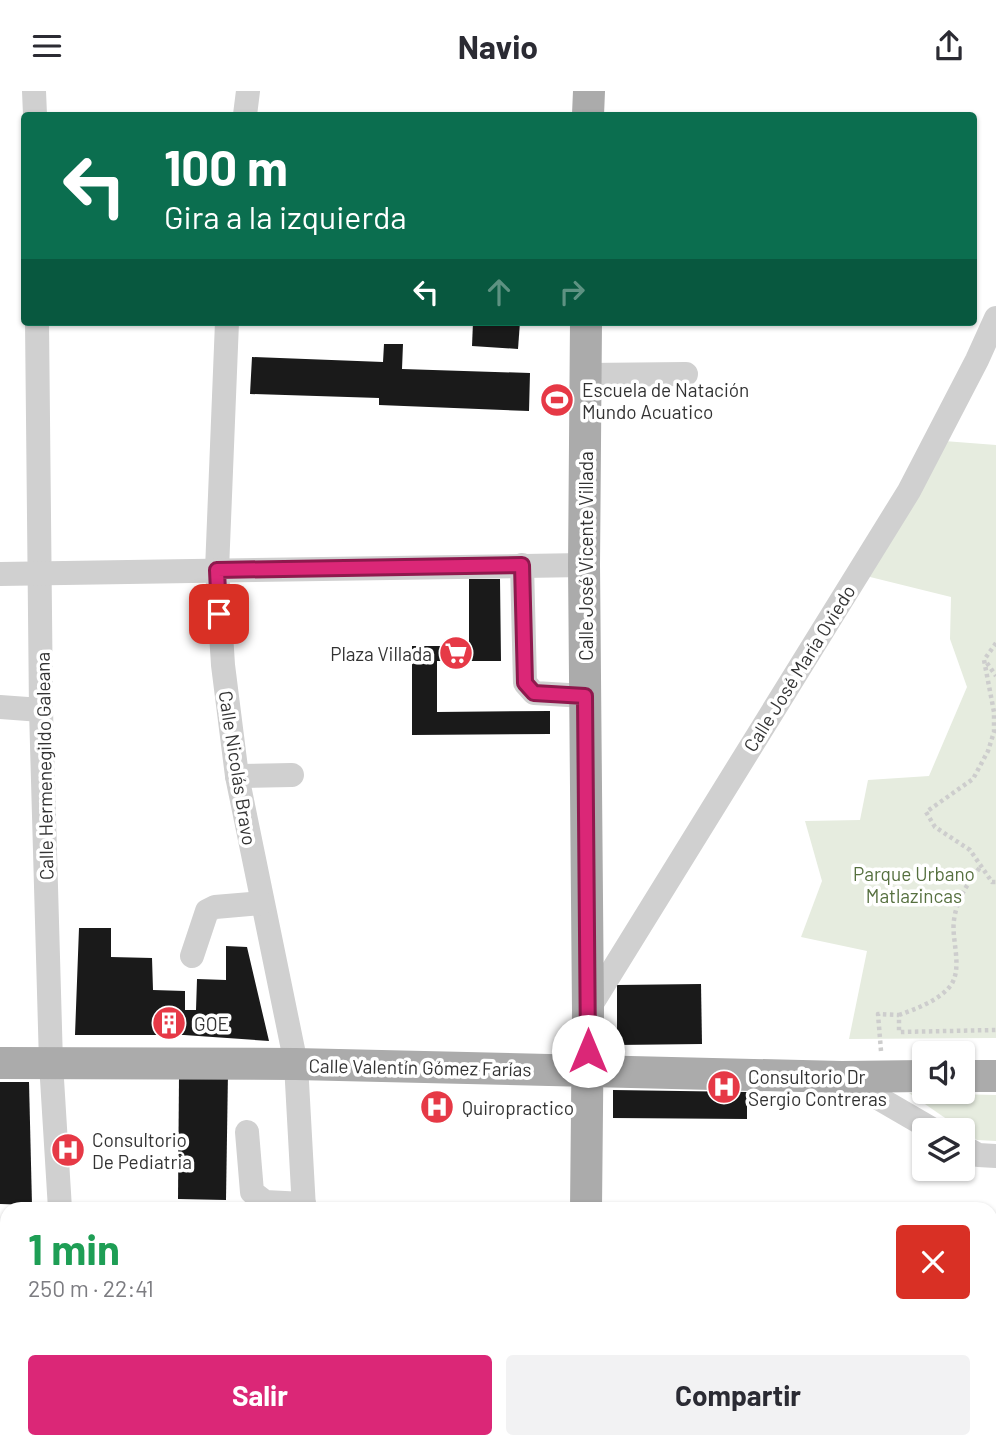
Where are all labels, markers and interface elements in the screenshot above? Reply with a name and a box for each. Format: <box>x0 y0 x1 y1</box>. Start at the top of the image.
icon: menu <box>28 27 66 65</box>
text: Navio <box>458 27 538 65</box>
icon: share <box>930 27 968 65</box>
text: 100 m <box>164 137 288 196</box>
icon: left <box>49 140 140 231</box>
text: Gira a la izquierda <box>164 197 407 235</box>
icon: left <box>407 273 445 311</box>
icon: ahead <box>480 273 518 311</box>
icon: right <box>553 273 591 311</box>
place label: Escuela de Natación Mundo Acuatico <box>582 378 749 423</box>
sports icon: Escuela de Natación Mundo Acuatico <box>538 381 576 419</box>
street label: Calle José Vicente Villada <box>574 451 597 661</box>
street label: Calle José María Oviedo <box>738 580 860 756</box>
pin <box>189 584 249 644</box>
icon: arrive <box>200 595 238 633</box>
supermarket icon: Plaza Villada <box>437 634 475 672</box>
place label: Plaza Villada <box>330 642 432 665</box>
street label: Calle Hermenegildo Galeana <box>31 652 57 880</box>
street label: Calle Nicolás Bravo <box>214 689 262 847</box>
park label: Parque Urbano Matlazincas <box>853 862 975 907</box>
building icon: GOE <box>150 1004 188 1042</box>
place label: GOE <box>194 1012 229 1035</box>
position arrow <box>551 1014 625 1088</box>
map controls <box>912 1041 975 1181</box>
button: sound <box>912 1041 975 1104</box>
street label: Calle Valentín Gómez Farías <box>308 1054 532 1080</box>
place label: Consultorio Dr Sergio Contreras <box>748 1065 887 1110</box>
hospital icon: Consultorio Dr Sergio Contreras <box>705 1068 743 1106</box>
hospital icon: Quiropractico <box>418 1088 456 1126</box>
place label: Quiropractico <box>462 1096 574 1119</box>
button: layers <box>912 1118 975 1181</box>
place label: Consultorio De Pediatria <box>92 1128 192 1173</box>
hospital icon: Consultorio De Pediatria <box>49 1131 87 1169</box>
text: 1 min <box>28 1223 120 1273</box>
button: close <box>896 1225 970 1299</box>
text: 250 m · 22:41 <box>28 1274 154 1302</box>
button: Salir <box>28 1355 492 1435</box>
button: Compartir <box>506 1355 970 1435</box>

